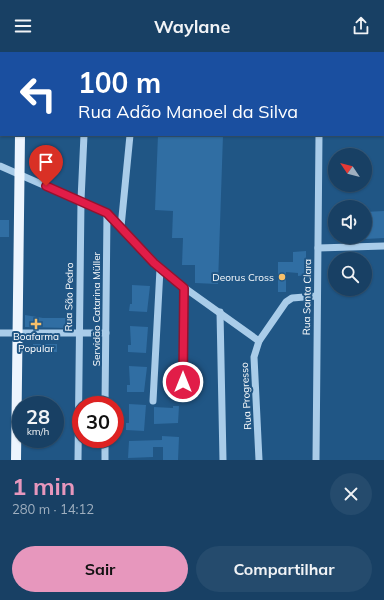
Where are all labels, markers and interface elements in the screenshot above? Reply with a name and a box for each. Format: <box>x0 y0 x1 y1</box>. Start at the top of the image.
icon: menu <box>12 15 34 37</box>
text: Waylane <box>154 15 230 38</box>
icon: share <box>350 15 372 37</box>
text: 100 m <box>78 65 161 100</box>
icon: left <box>12 68 64 120</box>
text: Rua Adão Manoel da Silva <box>78 100 298 123</box>
pin <box>29 145 63 186</box>
north arrow <box>328 148 372 192</box>
map controls <box>328 148 372 296</box>
icon: arrive <box>35 151 57 173</box>
button: sound <box>328 200 372 244</box>
street label: Servidão Catarina Müller <box>90 251 103 366</box>
button: search <box>328 252 372 296</box>
street label: Rua Santa Clara <box>300 259 314 335</box>
street label: Rua São Pedro <box>62 262 76 332</box>
place label: Deorus Cross <box>212 271 274 284</box>
marker: Deorus Cross <box>277 272 287 282</box>
marker: Boafarma Popular <box>31 319 41 329</box>
place label: Boafarma Popular <box>13 330 59 355</box>
position arrow <box>162 361 204 403</box>
street label: Rua Progresso <box>238 362 254 430</box>
speed limit sign: 30 <box>72 396 124 448</box>
text: 28 <box>26 404 50 429</box>
text: km/h <box>27 425 49 438</box>
text: 1 min <box>12 471 75 501</box>
button: close <box>330 473 372 515</box>
text: 280 m · 14:12 <box>12 501 94 517</box>
button: Sair <box>12 546 188 592</box>
button: Compartilhar <box>196 546 372 592</box>

